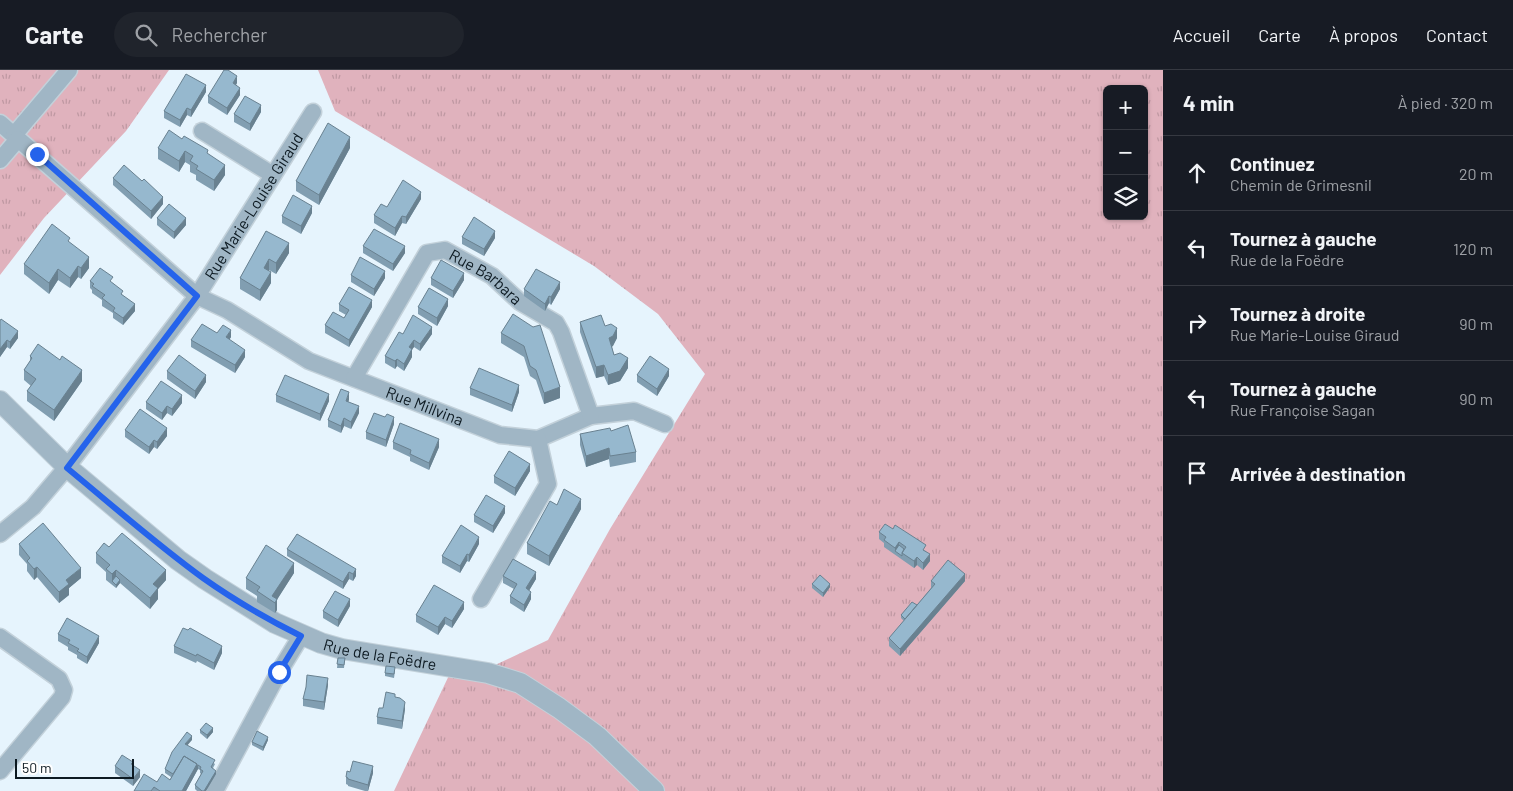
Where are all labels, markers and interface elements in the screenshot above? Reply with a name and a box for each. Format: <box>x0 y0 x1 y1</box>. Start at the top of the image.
search box <box>114 12 464 57</box>
text: Carte <box>25 20 84 49</box>
icon: search <box>132 21 160 49</box>
text: Rechercher <box>172 23 267 46</box>
text: Accueil <box>1173 24 1230 46</box>
text: Carte <box>1258 24 1301 46</box>
text: À propos <box>1329 24 1398 46</box>
text: Contact <box>1426 24 1488 46</box>
map controls <box>1103 85 1148 220</box>
button: + <box>1103 85 1148 130</box>
text: 4 min <box>1183 90 1234 115</box>
text: À pied · 320 m <box>1398 93 1493 112</box>
street label: Rue Marie-Louise Giraud <box>200 129 306 283</box>
button: − <box>1103 130 1148 175</box>
route end <box>26 143 49 166</box>
text: Continuez <box>1230 152 1314 175</box>
icon: ahead <box>1183 159 1211 187</box>
text: 20 m <box>1459 164 1493 183</box>
button: layers <box>1103 175 1148 220</box>
text: Chemin de Grimesnil <box>1230 175 1372 194</box>
text: Tournez à gauche <box>1230 227 1377 250</box>
icon: left <box>1183 234 1211 262</box>
text: 120 m <box>1453 239 1493 258</box>
street label: Rue Barbara <box>446 244 526 308</box>
text: Rue de la Foëdre <box>1230 250 1344 269</box>
text: Tournez à droite <box>1230 302 1366 325</box>
icon: right <box>1183 309 1211 337</box>
text: 90 m <box>1459 314 1493 333</box>
text: Rue Marie-Louise Giraud <box>1230 325 1400 344</box>
text: Tournez à gauche <box>1230 377 1377 400</box>
street label: Rue Millvina <box>383 382 466 429</box>
icon: left <box>1183 384 1211 412</box>
text: 90 m <box>1459 389 1493 408</box>
text: Rue Françoise Sagan <box>1230 400 1375 419</box>
icon: arrive <box>1183 459 1211 487</box>
text: Arrivée à destination <box>1230 462 1406 485</box>
street label: Rue de la Foëdre <box>321 634 438 673</box>
route start <box>268 661 291 684</box>
scale bar <box>15 756 134 779</box>
text: 50 m <box>22 759 51 776</box>

